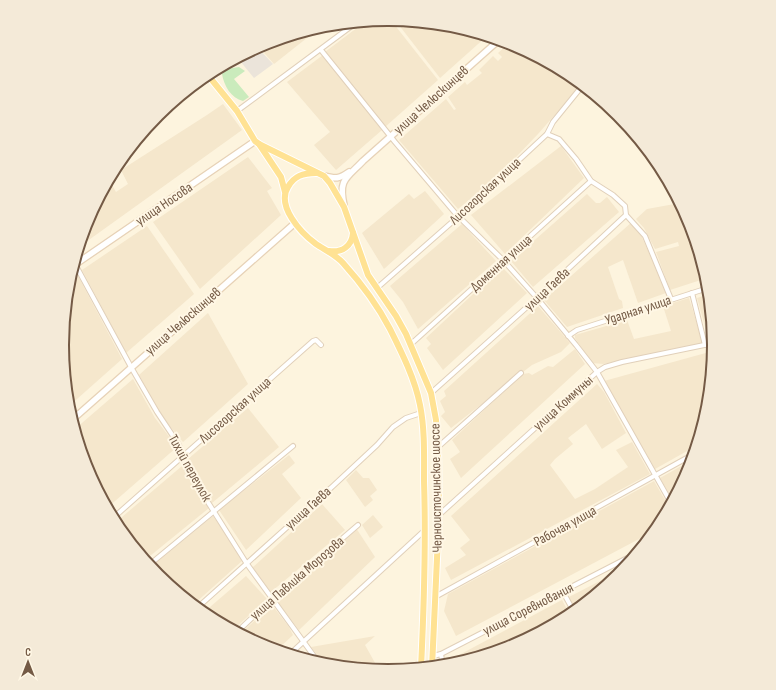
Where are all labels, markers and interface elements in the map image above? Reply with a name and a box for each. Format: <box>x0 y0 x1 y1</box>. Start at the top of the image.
street label: улица Челюскинцев <box>390 62 472 138</box>
street label: Лисогорская улица <box>445 154 524 229</box>
street label: улица Носова <box>132 179 196 229</box>
street label: Доменная улица <box>467 231 535 295</box>
street label: улица Гаева <box>521 264 573 314</box>
street label: улица Челюскинцев <box>142 283 224 358</box>
street label: Ударная улица <box>603 291 673 329</box>
street label: улица Коммуны <box>530 372 596 434</box>
street label: Лисогорская улица <box>195 373 275 447</box>
street label: Черноисточинское шоссе <box>426 423 446 553</box>
street label: Тихий переулок <box>165 431 216 505</box>
street label: улица Гаева <box>282 483 334 533</box>
street label: Рабочая улица <box>531 502 599 550</box>
street label: улица Павлика Морозова <box>246 533 348 623</box>
street label: улица Соревнования <box>480 579 576 639</box>
north arrow <box>8 642 48 682</box>
text: С <box>25 646 31 659</box>

